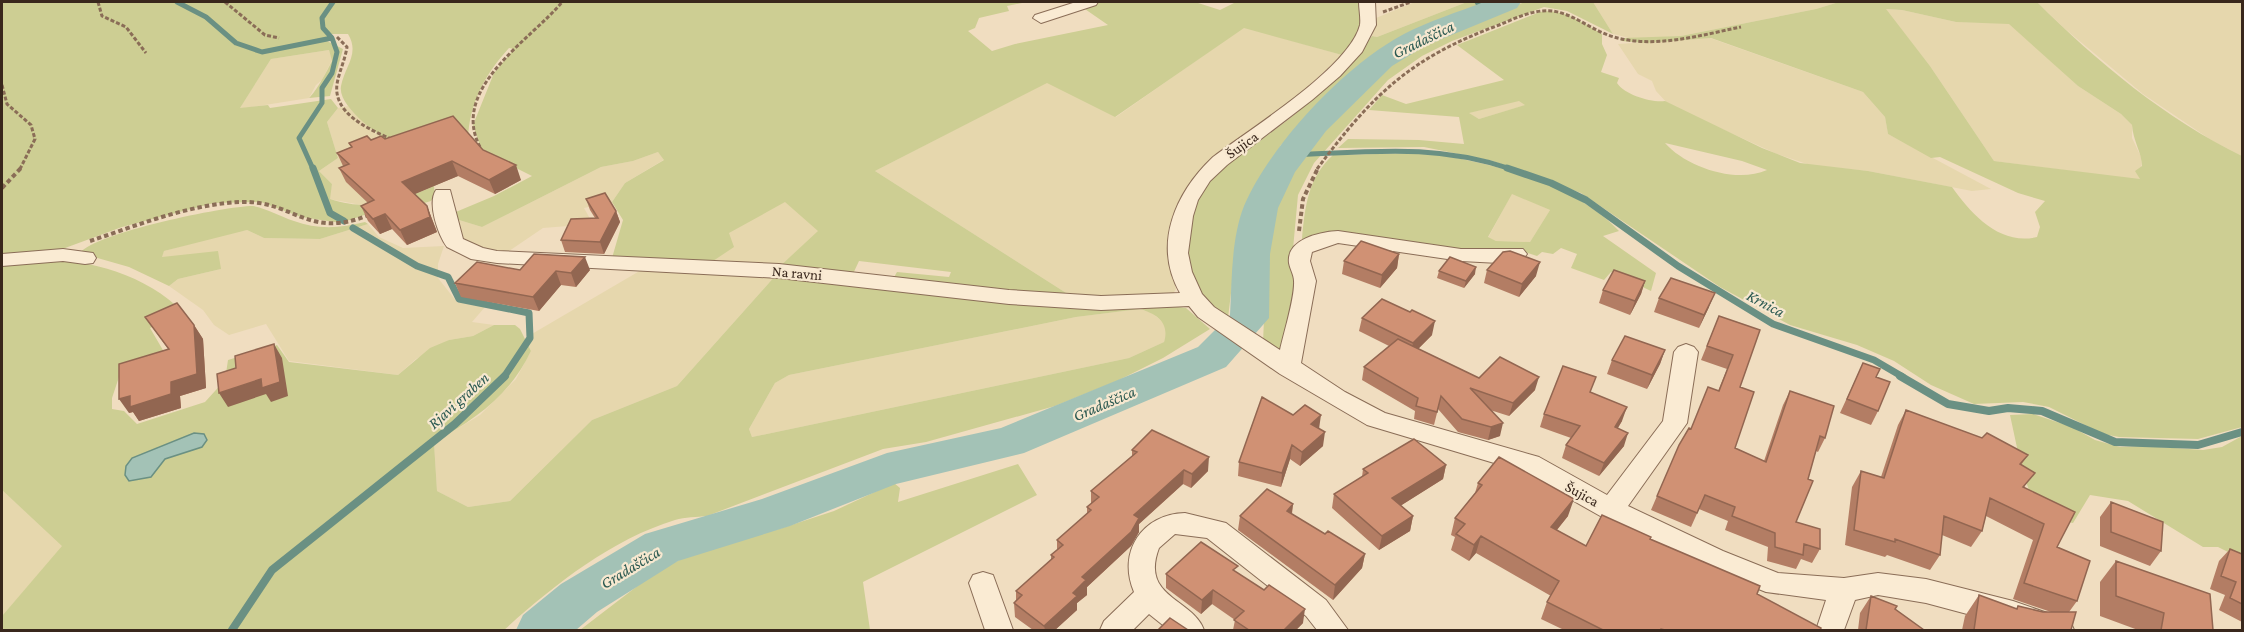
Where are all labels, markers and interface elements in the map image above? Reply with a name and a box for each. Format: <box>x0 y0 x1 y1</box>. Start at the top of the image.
water label: Gradaščica <box>1390 17 1457 62</box>
street label: Šujica <box>1223 128 1262 163</box>
street label: Na ravni <box>771 263 823 283</box>
water label: Krnica <box>1744 287 1788 321</box>
water label: Rjavi graben <box>425 369 493 433</box>
water label: Gradaščica <box>1070 383 1138 424</box>
street label: Šujica <box>1562 478 1602 511</box>
water label: Gradaščica <box>598 543 663 592</box>

